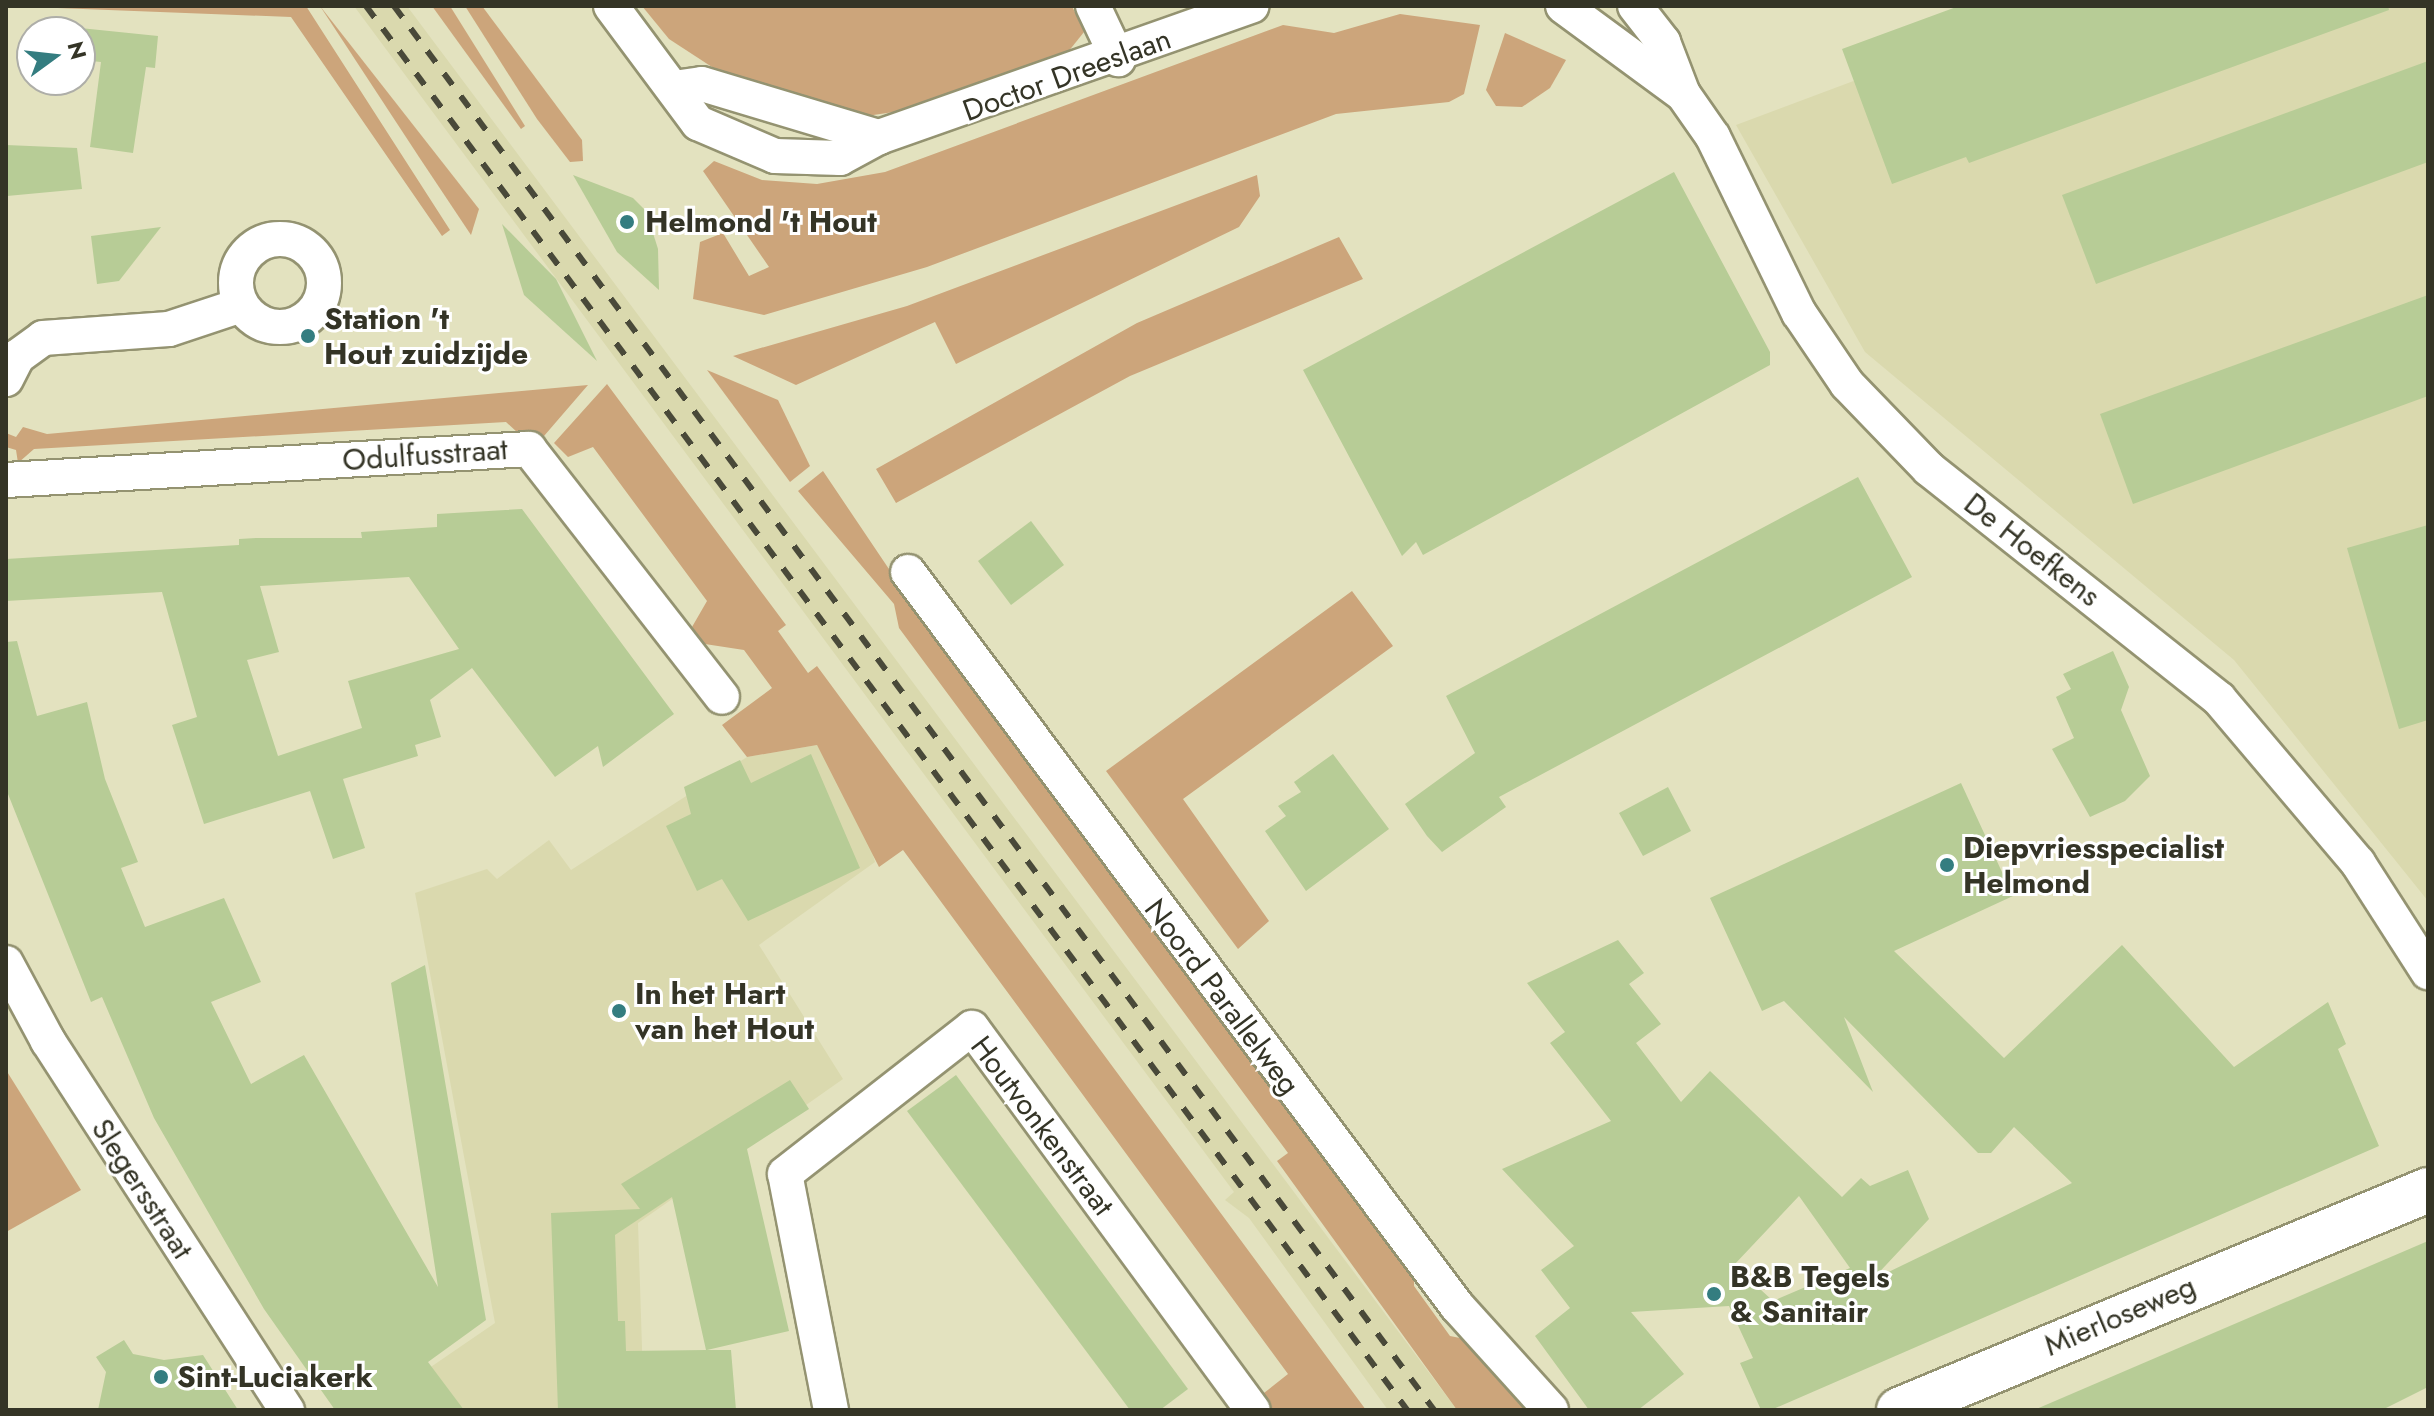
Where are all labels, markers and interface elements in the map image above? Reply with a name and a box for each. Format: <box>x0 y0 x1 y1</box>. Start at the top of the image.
north arrow <box>16 16 96 96</box>
street label: Doctor Dreeslaan <box>958 21 1176 129</box>
text: N <box>60 38 95 63</box>
place label: Helmond 't Hout <box>645 204 877 240</box>
marker: Helmond 't Hout <box>616 211 638 233</box>
place label: Station 't Hout zuidzijde <box>324 301 528 372</box>
marker: Station 't Hout zuidzijde <box>299 327 317 345</box>
street label: Odulfusstraat <box>341 431 509 479</box>
street label: De Hoefkens <box>1957 486 2107 614</box>
place label: Diepvriesspecialist Helmond <box>1963 830 2224 900</box>
marker: Diepvriesspecialist Helmond <box>1938 856 1956 874</box>
street label: Noord Parallelweg <box>1137 892 1307 1102</box>
place label: In het Hart van het Hout <box>635 976 814 1046</box>
marker: In het Hart van het Hout <box>610 1002 628 1020</box>
street label: Houtvonkenstraat <box>963 1029 1121 1223</box>
street label: Slegersstraat <box>84 1112 200 1266</box>
place label: B&B Tegels & Sanitair <box>1730 1259 1890 1330</box>
street label: Mierloseweg <box>2039 1268 2201 1364</box>
marker: B&B Tegels & Sanitair <box>1705 1285 1723 1303</box>
place label: Sint-Luciakerk <box>177 1359 373 1395</box>
marker: Sint-Luciakerk <box>152 1368 170 1386</box>

